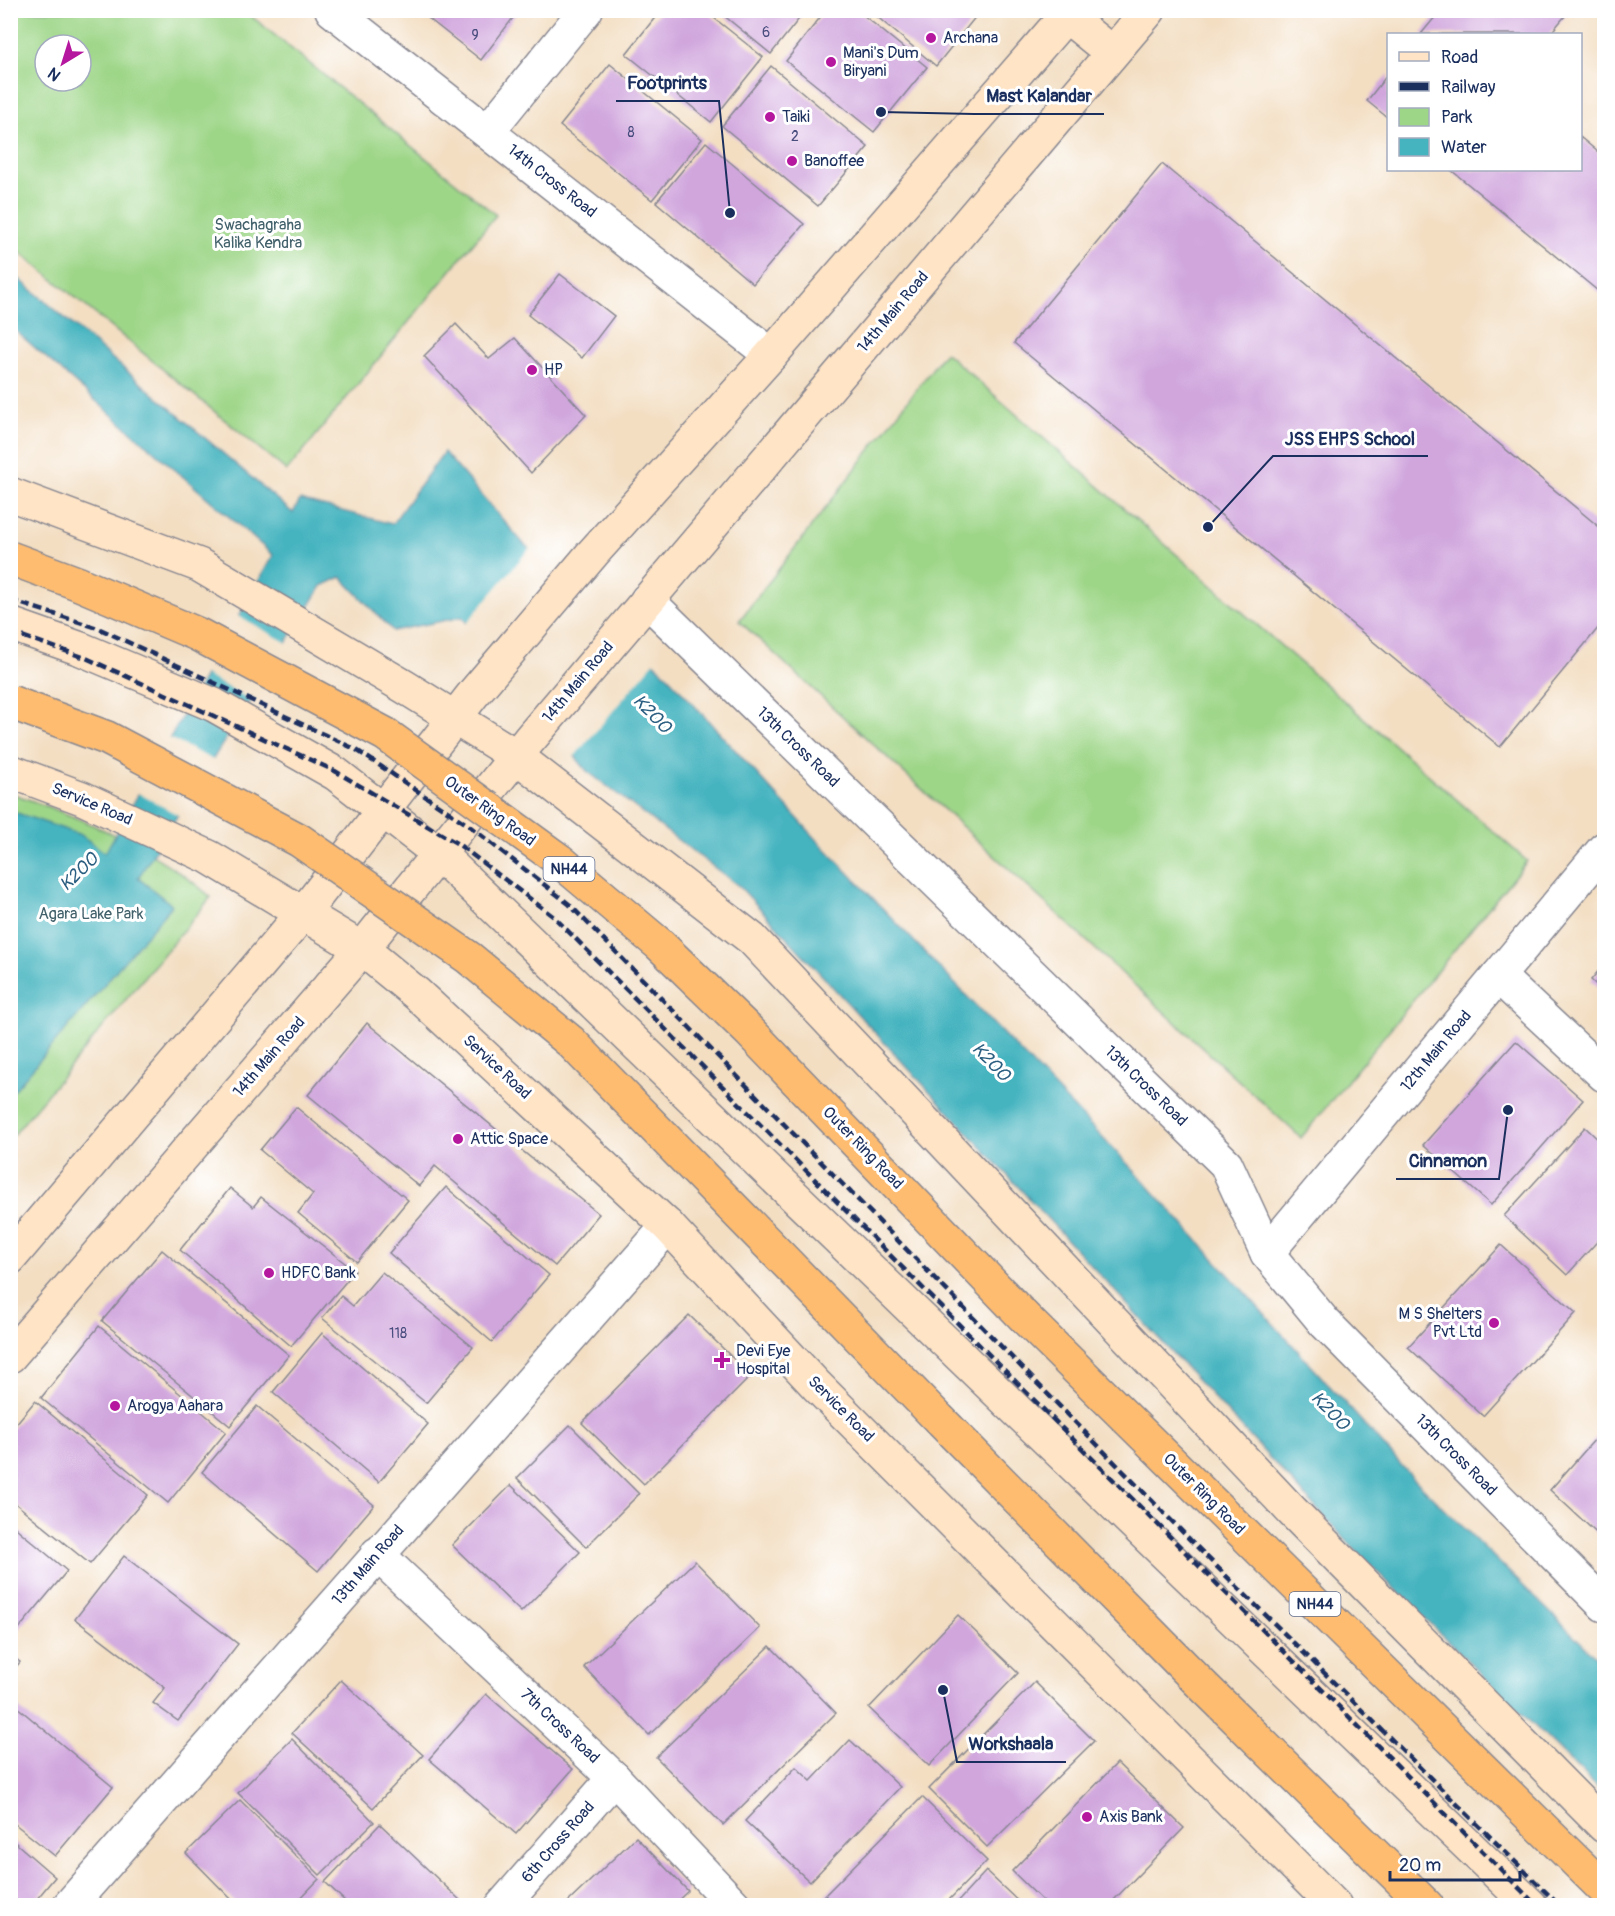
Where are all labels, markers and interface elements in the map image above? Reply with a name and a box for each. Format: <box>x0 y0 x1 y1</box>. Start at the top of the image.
house number: 6 <box>762 24 770 41</box>
house number: 9 <box>471 27 479 44</box>
place label: Archana <box>943 28 998 48</box>
marker: Archana <box>924 31 938 45</box>
north arrow <box>33 33 93 93</box>
legend <box>1387 33 1582 171</box>
place label: Mani's Dum Biryani <box>843 43 919 81</box>
text: Road <box>1441 46 1478 69</box>
marker: Mani's Dum Biryani <box>824 55 838 69</box>
text: N <box>44 63 65 85</box>
callout: Footprints <box>616 65 719 101</box>
text: Footprints <box>627 72 708 95</box>
text: Railway <box>1441 76 1496 99</box>
callout: Mast Kalandar <box>974 78 1104 114</box>
text: Mast Kalandar <box>986 85 1092 108</box>
text: Park <box>1441 106 1473 129</box>
place label: Taiki <box>782 107 810 127</box>
marker: Taiki <box>763 110 777 124</box>
house number: 8 <box>627 124 635 141</box>
house number: 2 <box>791 128 799 145</box>
text: Water <box>1441 136 1487 159</box>
street label: 14th Cross Road <box>503 140 601 222</box>
place label: Banoffee <box>804 151 864 171</box>
marker: Banoffee <box>785 154 799 168</box>
park label: Swachagraha Kalika Kendra <box>214 215 302 253</box>
street label: 14th Main Road <box>853 267 933 357</box>
place label: HP <box>544 360 563 380</box>
marker: HP <box>525 363 539 377</box>
callout: JSS EHPS School <box>1273 420 1428 456</box>
text: JSS EHPS School <box>1285 428 1415 451</box>
street label: 14th Main Road <box>538 637 618 727</box>
water label: K200 <box>628 690 677 740</box>
street label: 13th Cross Road <box>752 703 844 791</box>
street label: Outer Ring Road <box>441 771 539 851</box>
street label: Service Road <box>49 778 135 830</box>
water label: K200 <box>55 847 105 896</box>
road number: NH44 <box>544 857 594 881</box>
park label: Agara Lake Park <box>38 904 144 924</box>
street label: 12th Main Road <box>1396 1006 1476 1096</box>
street label: 14th Main Road <box>229 1013 309 1101</box>
street label: Service Road <box>459 1030 535 1104</box>
water label: K200 <box>967 1038 1016 1088</box>
street label: 13th Cross Road <box>1100 1042 1192 1130</box>
street label: Outer Ring Road <box>819 1102 907 1194</box>
place label: Attic Space <box>470 1129 548 1149</box>
marker: Attic Space <box>451 1132 465 1146</box>
callout: Cinnamon <box>1396 1143 1499 1179</box>
text: Cinnamon <box>1409 1150 1487 1173</box>
place label: HDFC Bank <box>281 1263 356 1283</box>
marker: HDFC Bank <box>262 1266 276 1280</box>
place label: M S Shelters Pvt Ltd <box>1398 1304 1482 1342</box>
marker: M S Shelters Pvt Ltd <box>1487 1316 1501 1330</box>
house number: 118 <box>389 1325 407 1342</box>
place label: Devi Eye Hospital <box>736 1341 790 1379</box>
marker: Devi Eye Hospital <box>713 1351 731 1369</box>
street label: Service Road <box>804 1372 878 1446</box>
water label: K200 <box>1306 1387 1355 1437</box>
place label: Arogya Aahara <box>127 1396 223 1416</box>
marker: Arogya Aahara <box>108 1399 122 1413</box>
street label: 13th Cross Road <box>1411 1410 1501 1500</box>
street label: Outer Ring Road <box>1159 1449 1249 1539</box>
street label: 13th Main Road <box>328 1521 408 1609</box>
road number: NH44 <box>1290 1592 1340 1616</box>
street label: 7th Cross Road <box>516 1684 604 1768</box>
callout: Workshaala <box>957 1726 1066 1762</box>
text: Workshaala <box>969 1733 1054 1756</box>
street label: 6th Cross Road <box>517 1797 599 1887</box>
place label: Axis Bank <box>1099 1807 1163 1827</box>
marker: Axis Bank <box>1080 1810 1094 1824</box>
scale bar <box>1390 1844 1520 1882</box>
text: 20 m <box>1399 1854 1441 1877</box>

